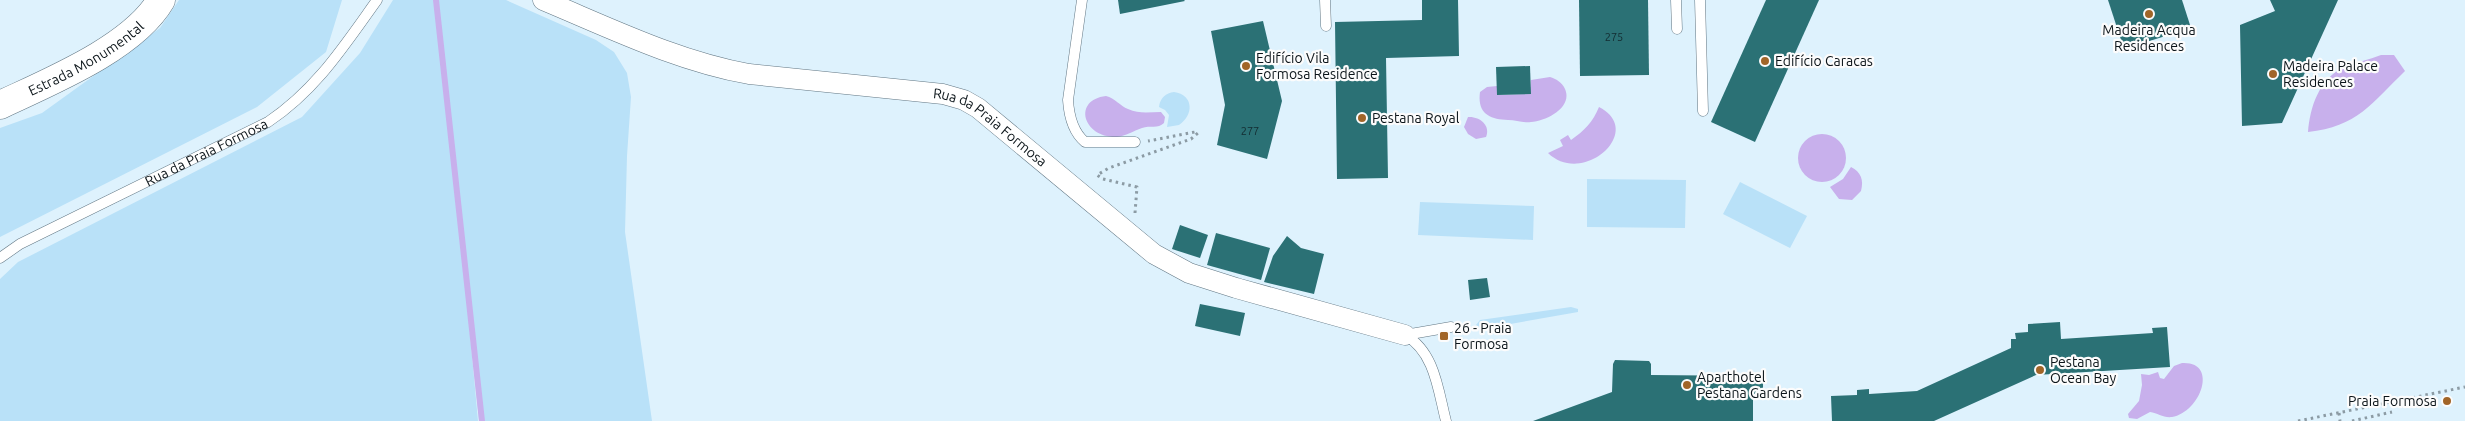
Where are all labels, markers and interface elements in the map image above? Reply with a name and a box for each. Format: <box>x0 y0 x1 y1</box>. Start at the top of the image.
marker: Madeira Acqua Residences <box>2143 8 2155 20</box>
street label: Estrada Monumental <box>26 18 147 99</box>
place label: Madeira Acqua Residences <box>2102 22 2196 54</box>
house number: 275 <box>1605 31 1623 43</box>
place label: Edifício Vila Formosa Residence <box>1256 50 1378 82</box>
place label: Edifício Caracas <box>1775 53 1873 69</box>
marker: Edifício Caracas <box>1759 55 1771 67</box>
place label: Madeira Palace Residences <box>2283 58 2378 90</box>
marker: Edifício Vila Formosa Residence <box>1240 60 1252 72</box>
marker: Madeira Palace Residences <box>2267 68 2279 80</box>
street label: Rua da Praia Formosa <box>932 85 1050 170</box>
place label: Pestana Royal <box>1372 110 1460 126</box>
marker: Pestana Royal <box>1356 112 1368 124</box>
street label: Rua da Praia Formosa <box>142 115 270 189</box>
house number: 277 <box>1241 125 1259 137</box>
place label: 26 - Praia Formosa <box>1454 320 1512 352</box>
marker: 26 - Praia Formosa <box>1438 330 1450 342</box>
place label: Pestana Ocean Bay <box>2050 354 2117 386</box>
marker: Pestana Ocean Bay <box>2034 364 2046 376</box>
place label: Aparthotel Pestana Gardens <box>1697 369 1802 401</box>
marker: Aparthotel Pestana Gardens <box>1681 379 1693 391</box>
place label: Praia Formosa <box>2348 393 2437 409</box>
marker: Praia Formosa <box>2441 395 2453 407</box>

